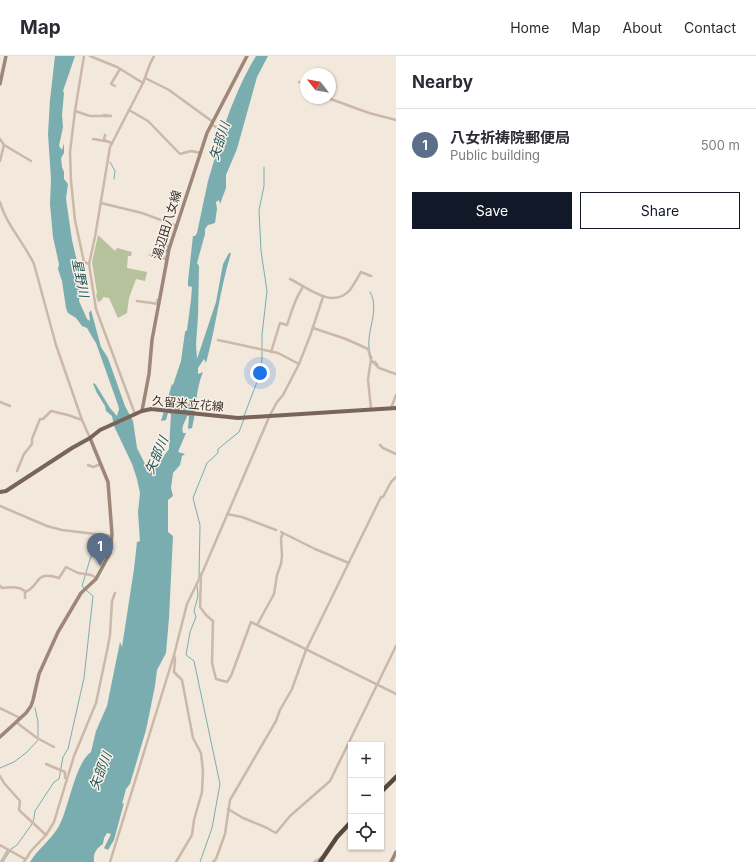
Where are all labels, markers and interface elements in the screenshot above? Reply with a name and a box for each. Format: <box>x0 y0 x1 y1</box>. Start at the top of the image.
text: Map <box>20 16 61 39</box>
text: Home <box>510 19 549 36</box>
text: Map <box>571 19 601 36</box>
text: About <box>623 19 662 36</box>
text: Contact <box>684 19 736 36</box>
north arrow <box>300 68 336 104</box>
text: Nearby <box>412 72 473 92</box>
water label: 矢部川 <box>205 118 233 162</box>
text: 八女祈祷院郵便局 <box>450 128 570 147</box>
text: 1 <box>422 137 428 153</box>
text: 500 m <box>701 137 740 153</box>
text: Public building <box>450 147 540 163</box>
street label: 湯辺田八女線 <box>149 188 184 261</box>
button: Save <box>412 192 572 229</box>
button: Share <box>580 192 740 229</box>
water label: 星野川 <box>69 257 93 301</box>
your location <box>250 363 270 383</box>
street label: 久留米立花線 <box>152 393 225 414</box>
water label: 矢部川 <box>141 432 172 476</box>
pin: 1 <box>87 533 113 566</box>
map controls <box>348 742 384 850</box>
button: + <box>348 742 384 778</box>
water label: 矢部川 <box>86 748 115 792</box>
button: − <box>348 778 384 814</box>
button: locate <box>348 814 384 850</box>

